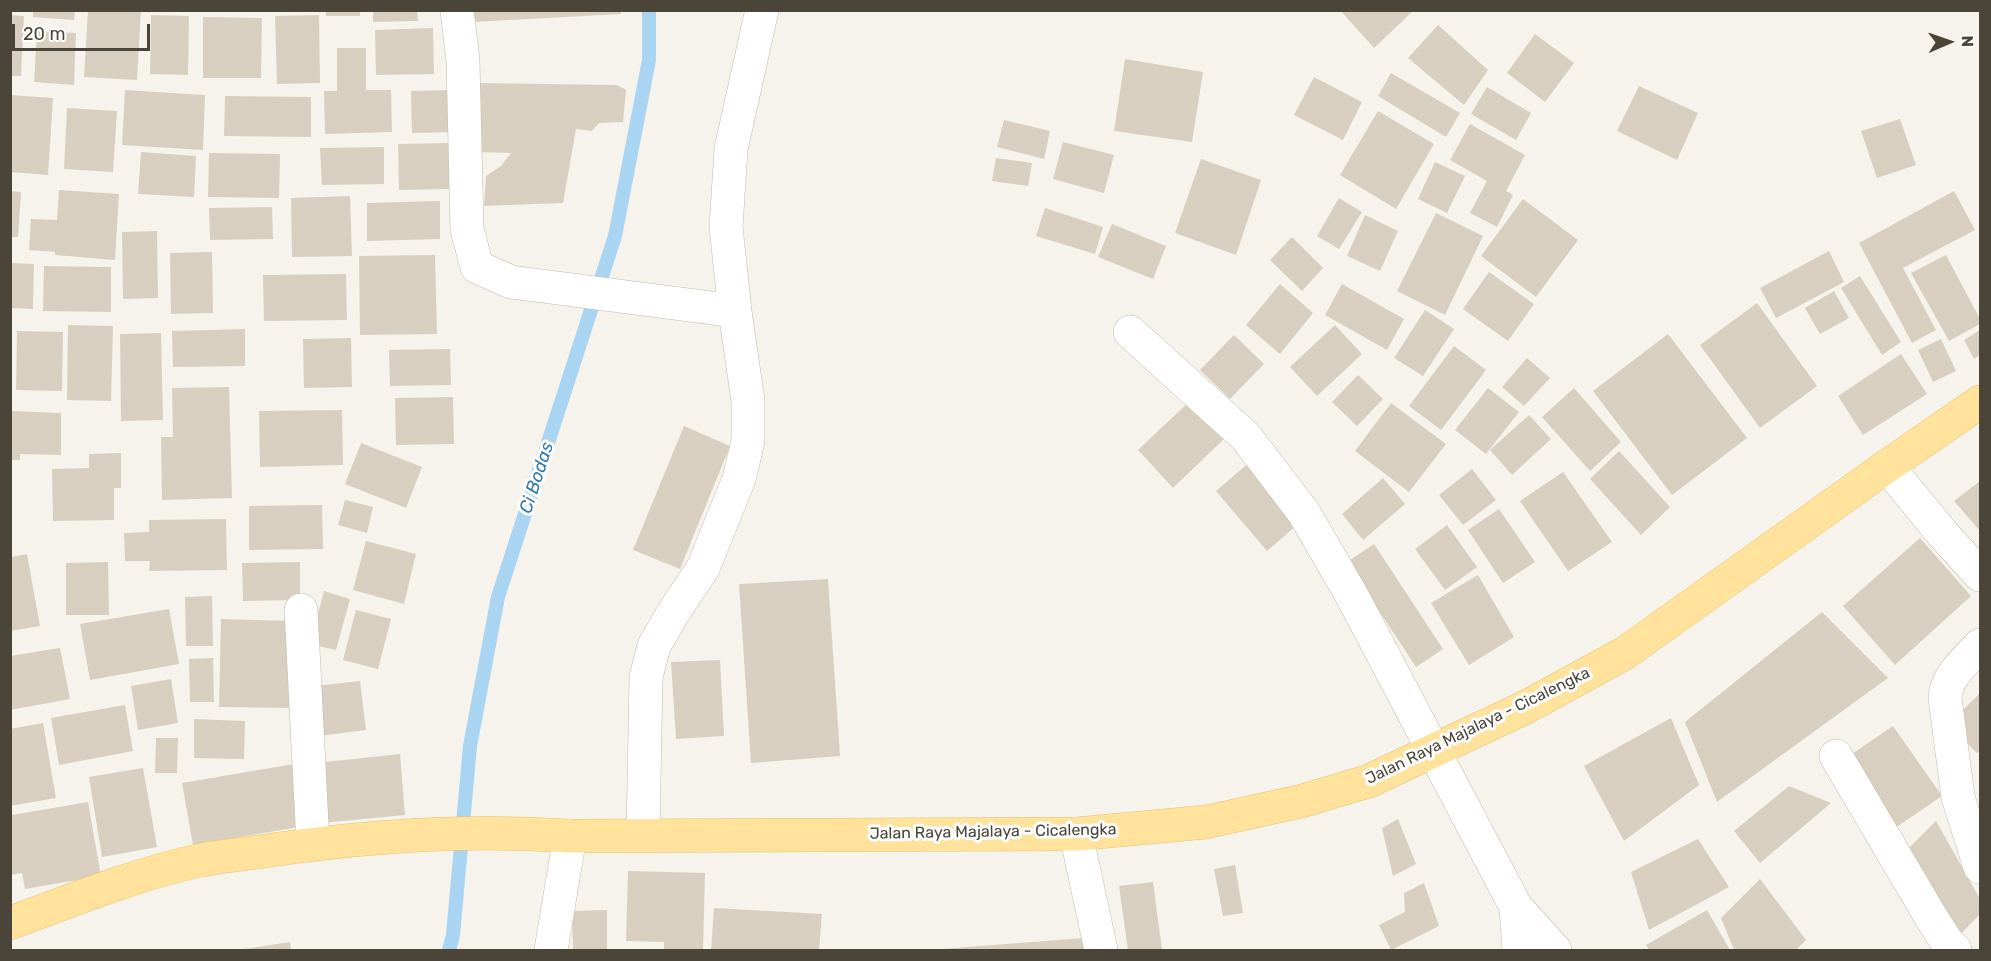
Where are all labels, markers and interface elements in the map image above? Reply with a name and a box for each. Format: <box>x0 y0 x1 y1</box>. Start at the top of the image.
scale bar <box>15 12 153 50</box>
north arrow <box>1919 12 1979 72</box>
text: 20 m <box>23 23 65 45</box>
text: N <box>1958 35 1977 47</box>
water label: Ci Bodas <box>515 440 559 516</box>
street label: Jalan Raya Majalaya - Cicalengka <box>1363 663 1593 789</box>
street label: Jalan Raya Majalaya - Cicalengka <box>869 820 1117 844</box>

